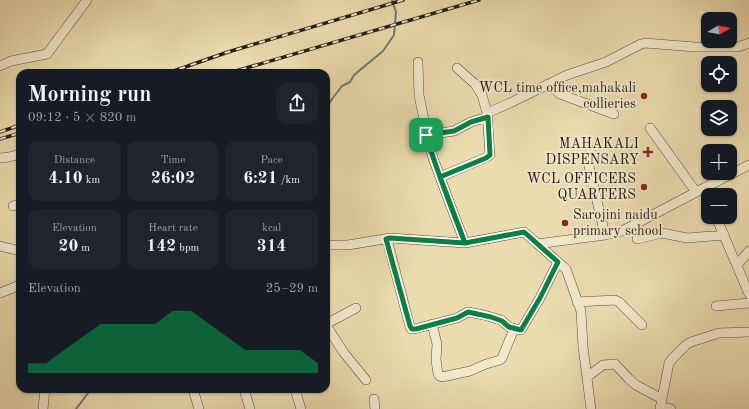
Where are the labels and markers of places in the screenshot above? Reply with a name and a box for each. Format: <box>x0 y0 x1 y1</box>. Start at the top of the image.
place label: WCL time office,mahakali collieries <box>478 81 636 111</box>
marker: WCL time office,mahakali collieries <box>639 91 649 101</box>
pin <box>409 118 443 152</box>
place label: MAHAKALI DISPENSARY <box>545 137 639 167</box>
marker: MAHAKALI DISPENSARY <box>642 146 654 158</box>
place label: WCL OFFICERS QUARTERS <box>526 172 636 202</box>
marker: WCL OFFICERS QUARTERS <box>639 182 649 192</box>
place label: Sarojini naidu primary school <box>573 208 663 238</box>
marker: Sarojini naidu primary school <box>560 218 570 228</box>

